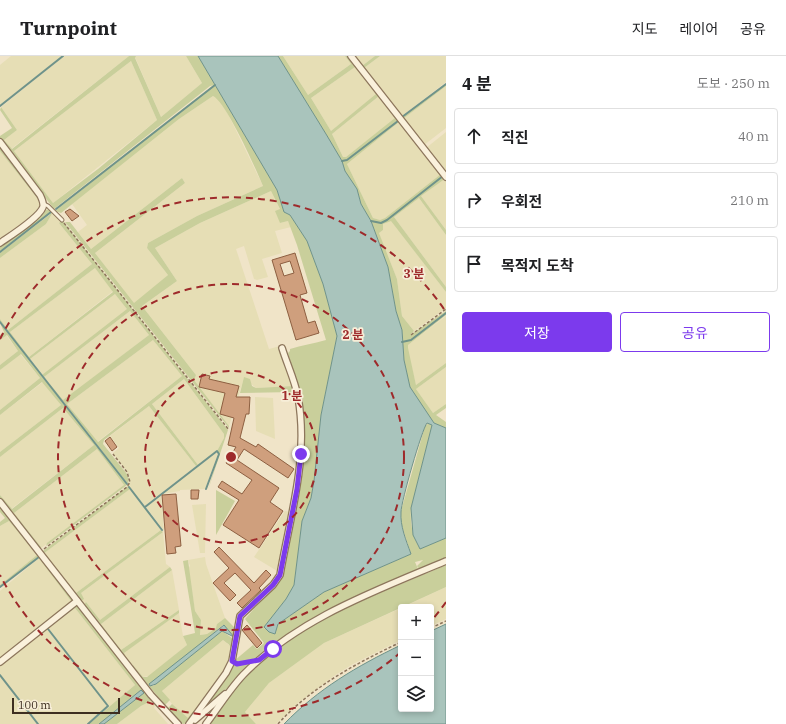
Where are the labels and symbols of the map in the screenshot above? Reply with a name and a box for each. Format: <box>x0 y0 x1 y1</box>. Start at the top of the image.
text: 3 분 <box>403 266 425 281</box>
text: 2 분 <box>342 327 364 342</box>
text: 1 분 <box>281 388 303 403</box>
route end <box>292 445 310 463</box>
centre of rings <box>224 450 238 464</box>
route start <box>264 640 282 658</box>
scale bar <box>12 696 120 715</box>

